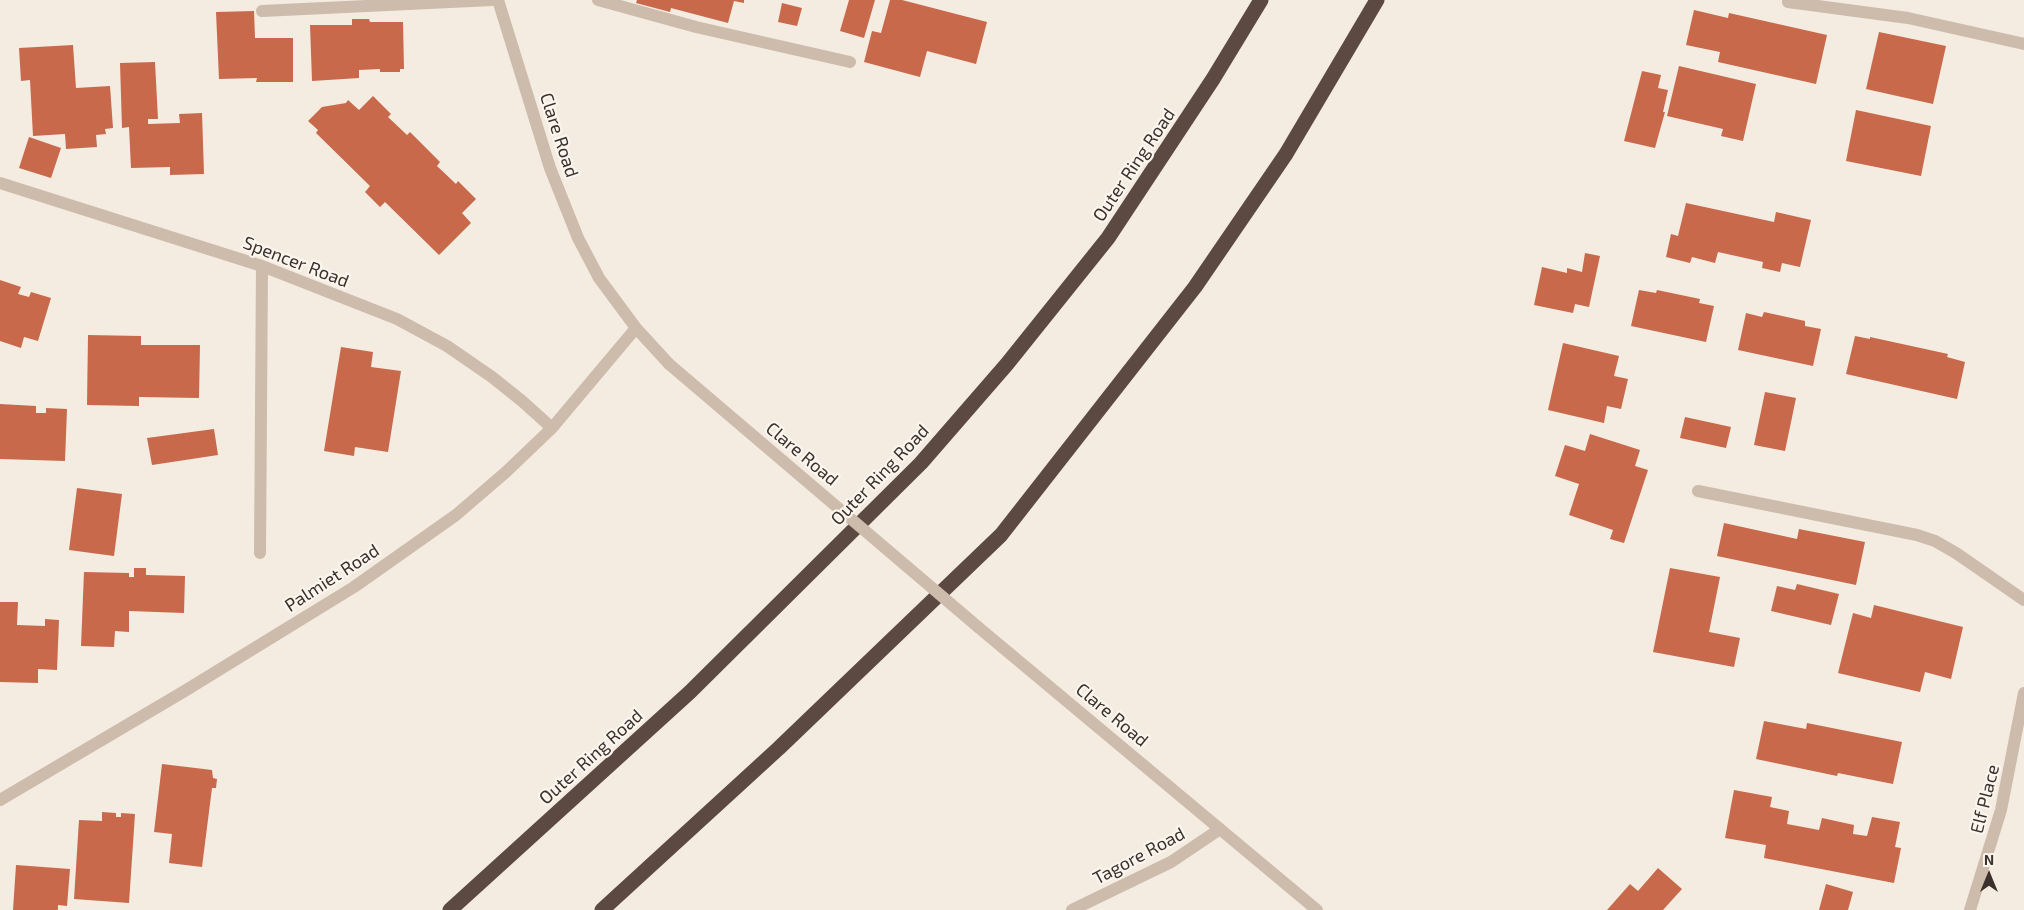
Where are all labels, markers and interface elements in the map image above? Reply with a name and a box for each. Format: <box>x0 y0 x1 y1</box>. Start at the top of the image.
street label: Clare Road <box>535 90 583 180</box>
street label: Outer Ring Road <box>1088 104 1180 226</box>
street label: Spencer Road <box>240 232 352 292</box>
street label: Clare Road <box>762 418 842 490</box>
street label: Outer Ring Road <box>827 420 933 530</box>
street label: Palmiet Road <box>281 540 383 616</box>
street label: Clare Road <box>1072 679 1152 751</box>
street label: Outer Ring Road <box>535 705 647 809</box>
street label: Elf Place <box>1966 762 2004 836</box>
street label: Tagore Road <box>1089 823 1189 889</box>
north arrow <box>1964 850 2014 900</box>
text: N <box>1984 851 1994 868</box>

